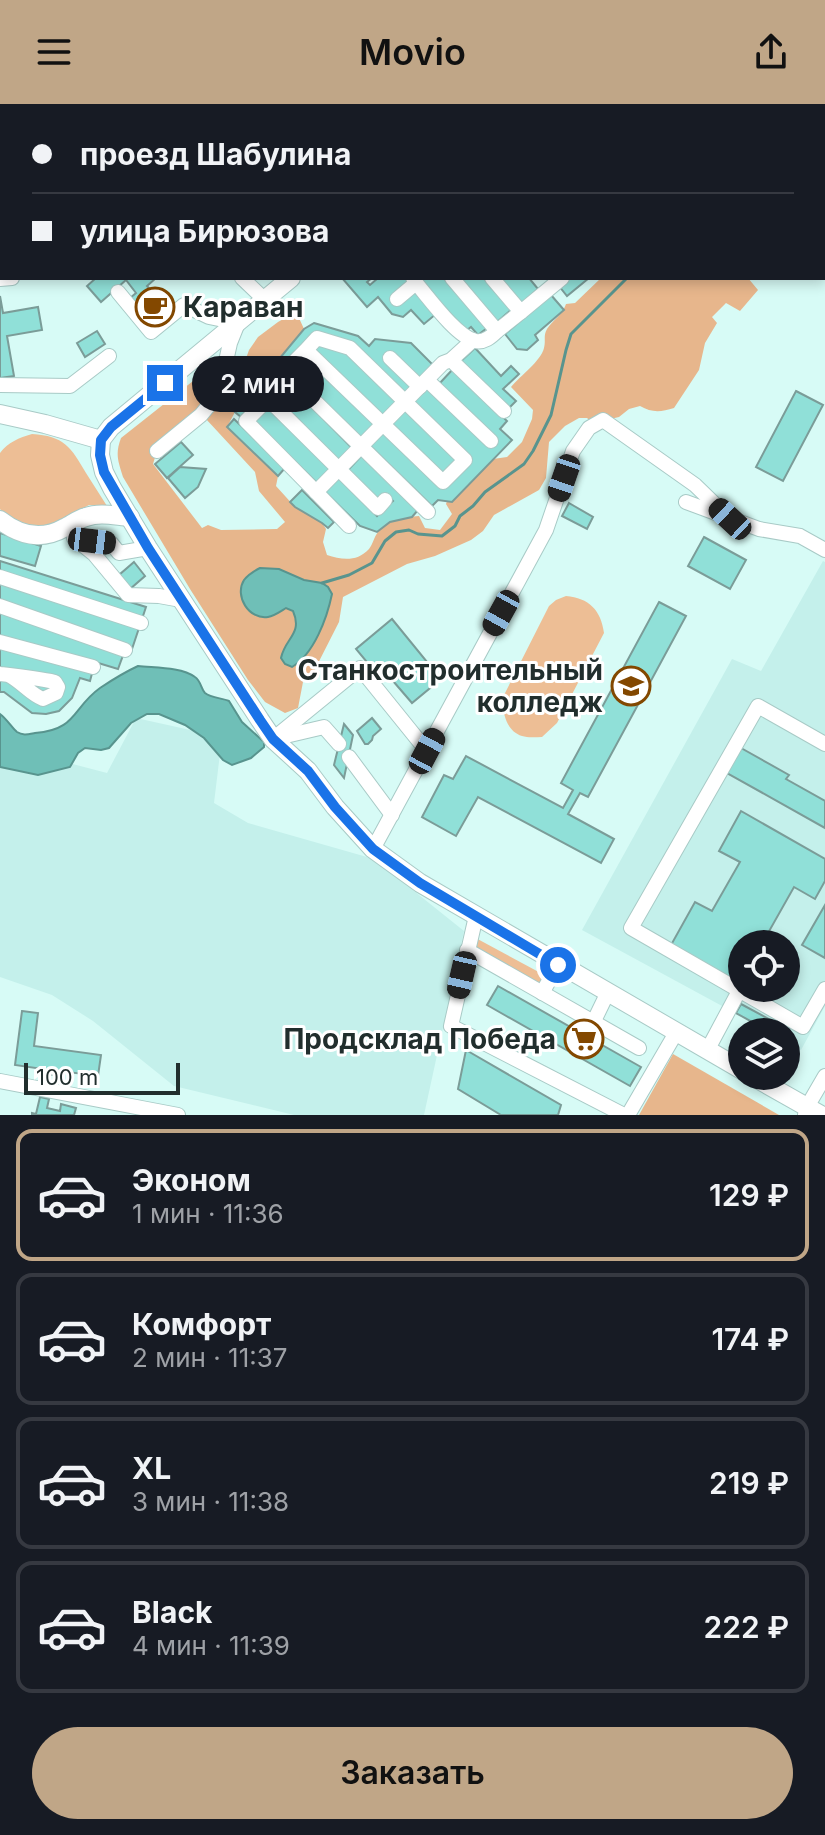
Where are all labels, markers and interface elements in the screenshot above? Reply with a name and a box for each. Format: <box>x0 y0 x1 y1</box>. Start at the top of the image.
icon: menu <box>32 30 76 74</box>
text: Movio <box>359 30 466 74</box>
icon: share <box>749 30 793 74</box>
text: проезд Шабулина <box>80 136 351 172</box>
text: улица Бирюзова <box>80 213 329 249</box>
cafe icon: Караван <box>134 286 176 328</box>
place label: Караван <box>183 290 303 324</box>
callout: 2 мин <box>193 355 325 411</box>
route end <box>147 365 183 401</box>
text: 2 мин <box>220 368 296 399</box>
car <box>545 451 583 505</box>
car <box>704 494 756 544</box>
car <box>67 526 117 556</box>
car <box>479 586 523 640</box>
place label: Станкостроительный колледж <box>297 653 603 719</box>
school or university icon: Станкостроительный колледж <box>610 665 652 707</box>
car <box>405 724 449 778</box>
map controls <box>728 930 800 1090</box>
button: locate <box>728 930 800 1002</box>
route start <box>540 947 576 983</box>
car <box>445 949 479 1001</box>
supermarket icon: Продсклад Победа <box>563 1018 605 1060</box>
button: layers <box>728 1018 800 1090</box>
place label: Продсклад Победа <box>283 1022 556 1056</box>
scale bar <box>24 1059 180 1095</box>
text: 100 m <box>36 1064 98 1090</box>
icon: car <box>36 1159 108 1231</box>
text: Эконом <box>132 1162 251 1198</box>
text: 129 ₽ <box>709 1177 789 1213</box>
text: 1 мин · 11:36 <box>132 1198 284 1229</box>
icon: car <box>36 1303 108 1375</box>
text: Комфорт <box>132 1306 271 1342</box>
text: 174 ₽ <box>711 1321 789 1357</box>
text: 2 мин · 11:37 <box>132 1342 287 1373</box>
icon: car <box>36 1447 108 1519</box>
text: XL <box>132 1450 171 1486</box>
text: 219 ₽ <box>709 1465 789 1501</box>
text: 3 мин · 11:38 <box>132 1486 289 1517</box>
icon: car <box>36 1591 108 1663</box>
text: Black <box>132 1594 212 1630</box>
text: 222 ₽ <box>704 1609 789 1645</box>
text: 4 мин · 11:39 <box>132 1630 290 1661</box>
button: Заказать <box>32 1727 793 1819</box>

